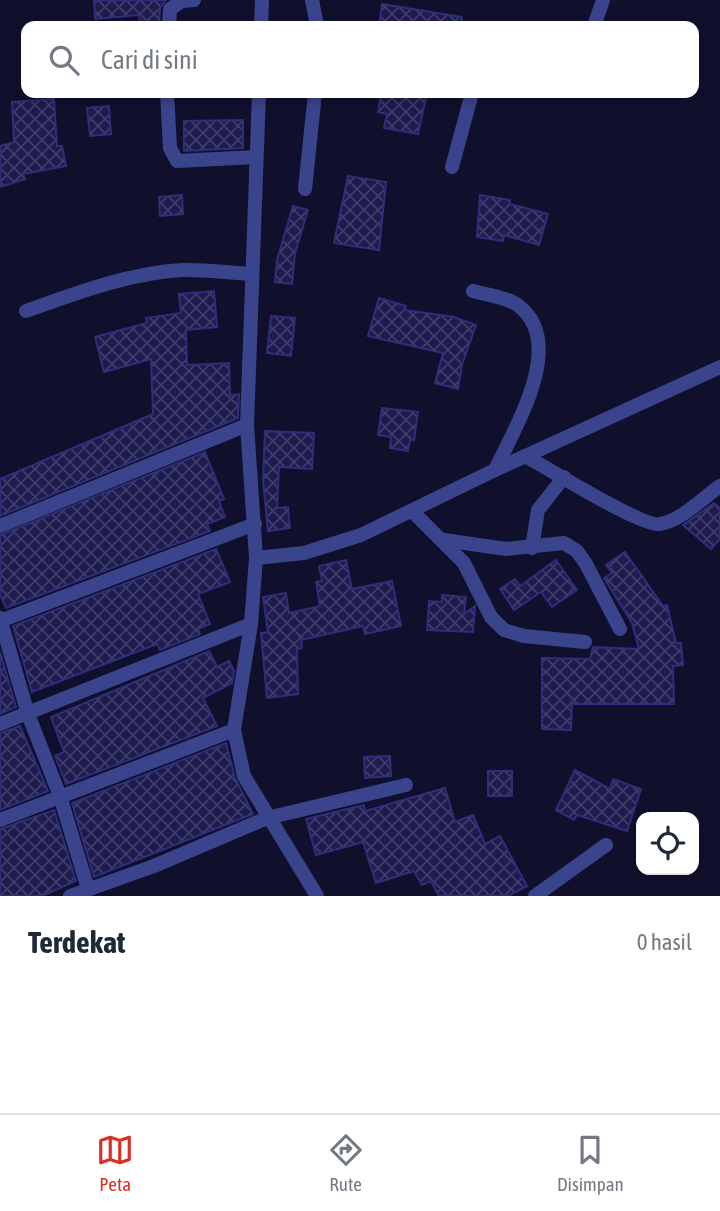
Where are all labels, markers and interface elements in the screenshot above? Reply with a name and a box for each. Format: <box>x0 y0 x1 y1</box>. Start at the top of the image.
search box <box>21 21 699 98</box>
icon: search <box>45 41 83 79</box>
text: Cari di sini <box>101 45 198 75</box>
map controls <box>636 812 699 875</box>
button: locate <box>636 812 699 875</box>
text: Terdekat <box>28 925 125 959</box>
text: 0 hasil <box>637 929 692 955</box>
tab: Peta <box>96 1131 134 1195</box>
tab: Rute <box>327 1131 365 1195</box>
tab: Disimpan <box>557 1131 624 1195</box>

